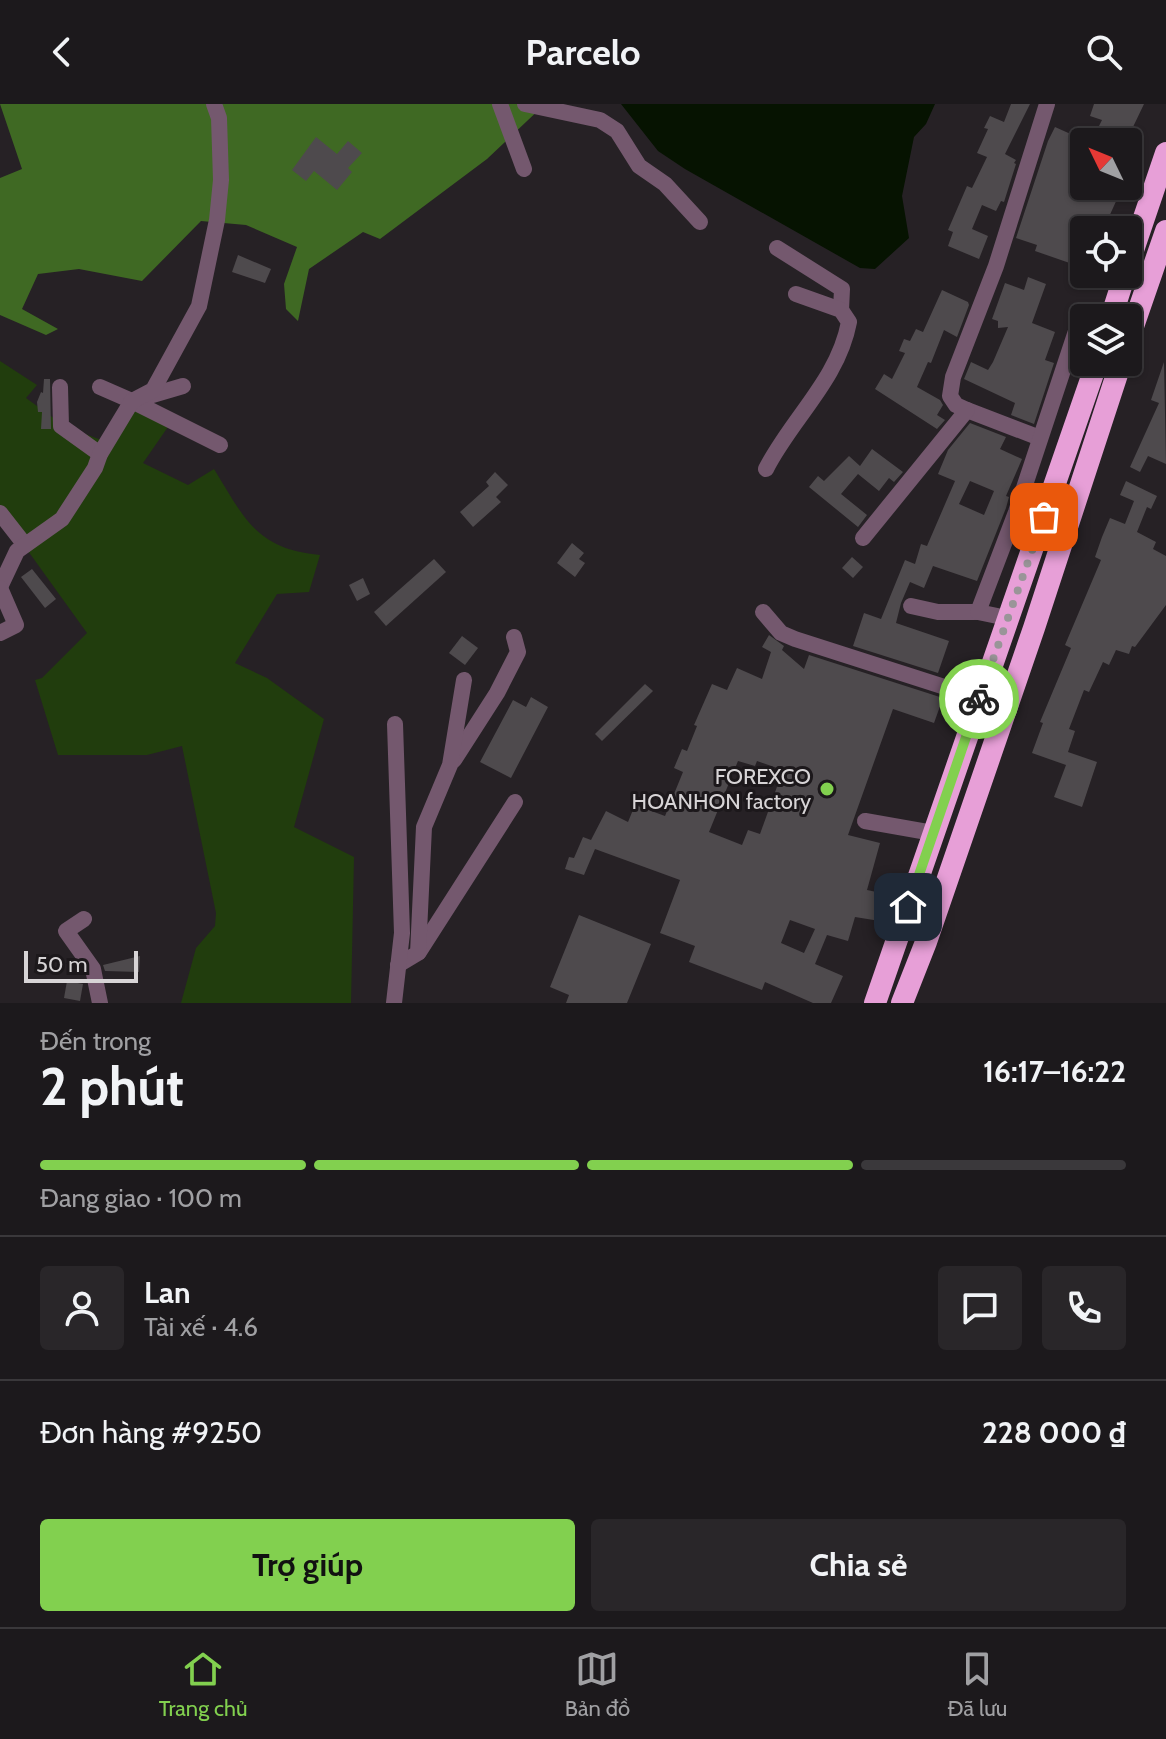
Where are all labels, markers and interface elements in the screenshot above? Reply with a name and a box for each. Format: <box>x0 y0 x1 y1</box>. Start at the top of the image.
icon: back <box>40 30 84 74</box>
text: Parcelo <box>525 30 641 74</box>
icon: search <box>1082 30 1126 74</box>
north arrow <box>1070 128 1142 200</box>
map controls <box>1070 128 1142 376</box>
button: locate <box>1070 216 1142 288</box>
button: layers <box>1070 304 1142 376</box>
pin <box>1010 483 1078 551</box>
icon: bag <box>1022 495 1066 539</box>
courier <box>939 659 1019 739</box>
icon: bike <box>957 677 1001 721</box>
place label: FOREXCO HOANHON factory <box>632 763 811 815</box>
marker: FOREXCO HOANHON factory <box>818 780 836 798</box>
pin <box>874 873 942 941</box>
icon: home <box>886 885 930 929</box>
scale bar <box>24 947 138 983</box>
text: 50 m <box>36 951 88 978</box>
text: Đến trong <box>40 1025 151 1057</box>
text: 16:17–16:22 <box>983 1053 1126 1090</box>
text: 2 phút <box>40 1055 184 1118</box>
text: Đang giao · 100 m <box>40 1182 242 1214</box>
button: person <box>40 1266 124 1350</box>
button: chat <box>938 1266 1022 1350</box>
button: phone <box>1042 1266 1126 1350</box>
text: Lan <box>144 1274 191 1311</box>
text: Tài xế · 4.6 <box>144 1311 258 1343</box>
text: Đơn hàng #9250 <box>40 1414 262 1451</box>
text: 228 000 ₫ <box>982 1414 1126 1451</box>
button: Trợ giúp <box>40 1519 575 1611</box>
button: Chia sẻ <box>591 1519 1126 1611</box>
tab: Trang chủ <box>159 1647 247 1722</box>
tab: Bản đồ <box>565 1647 630 1722</box>
tab: Đã lưu <box>948 1647 1007 1722</box>

